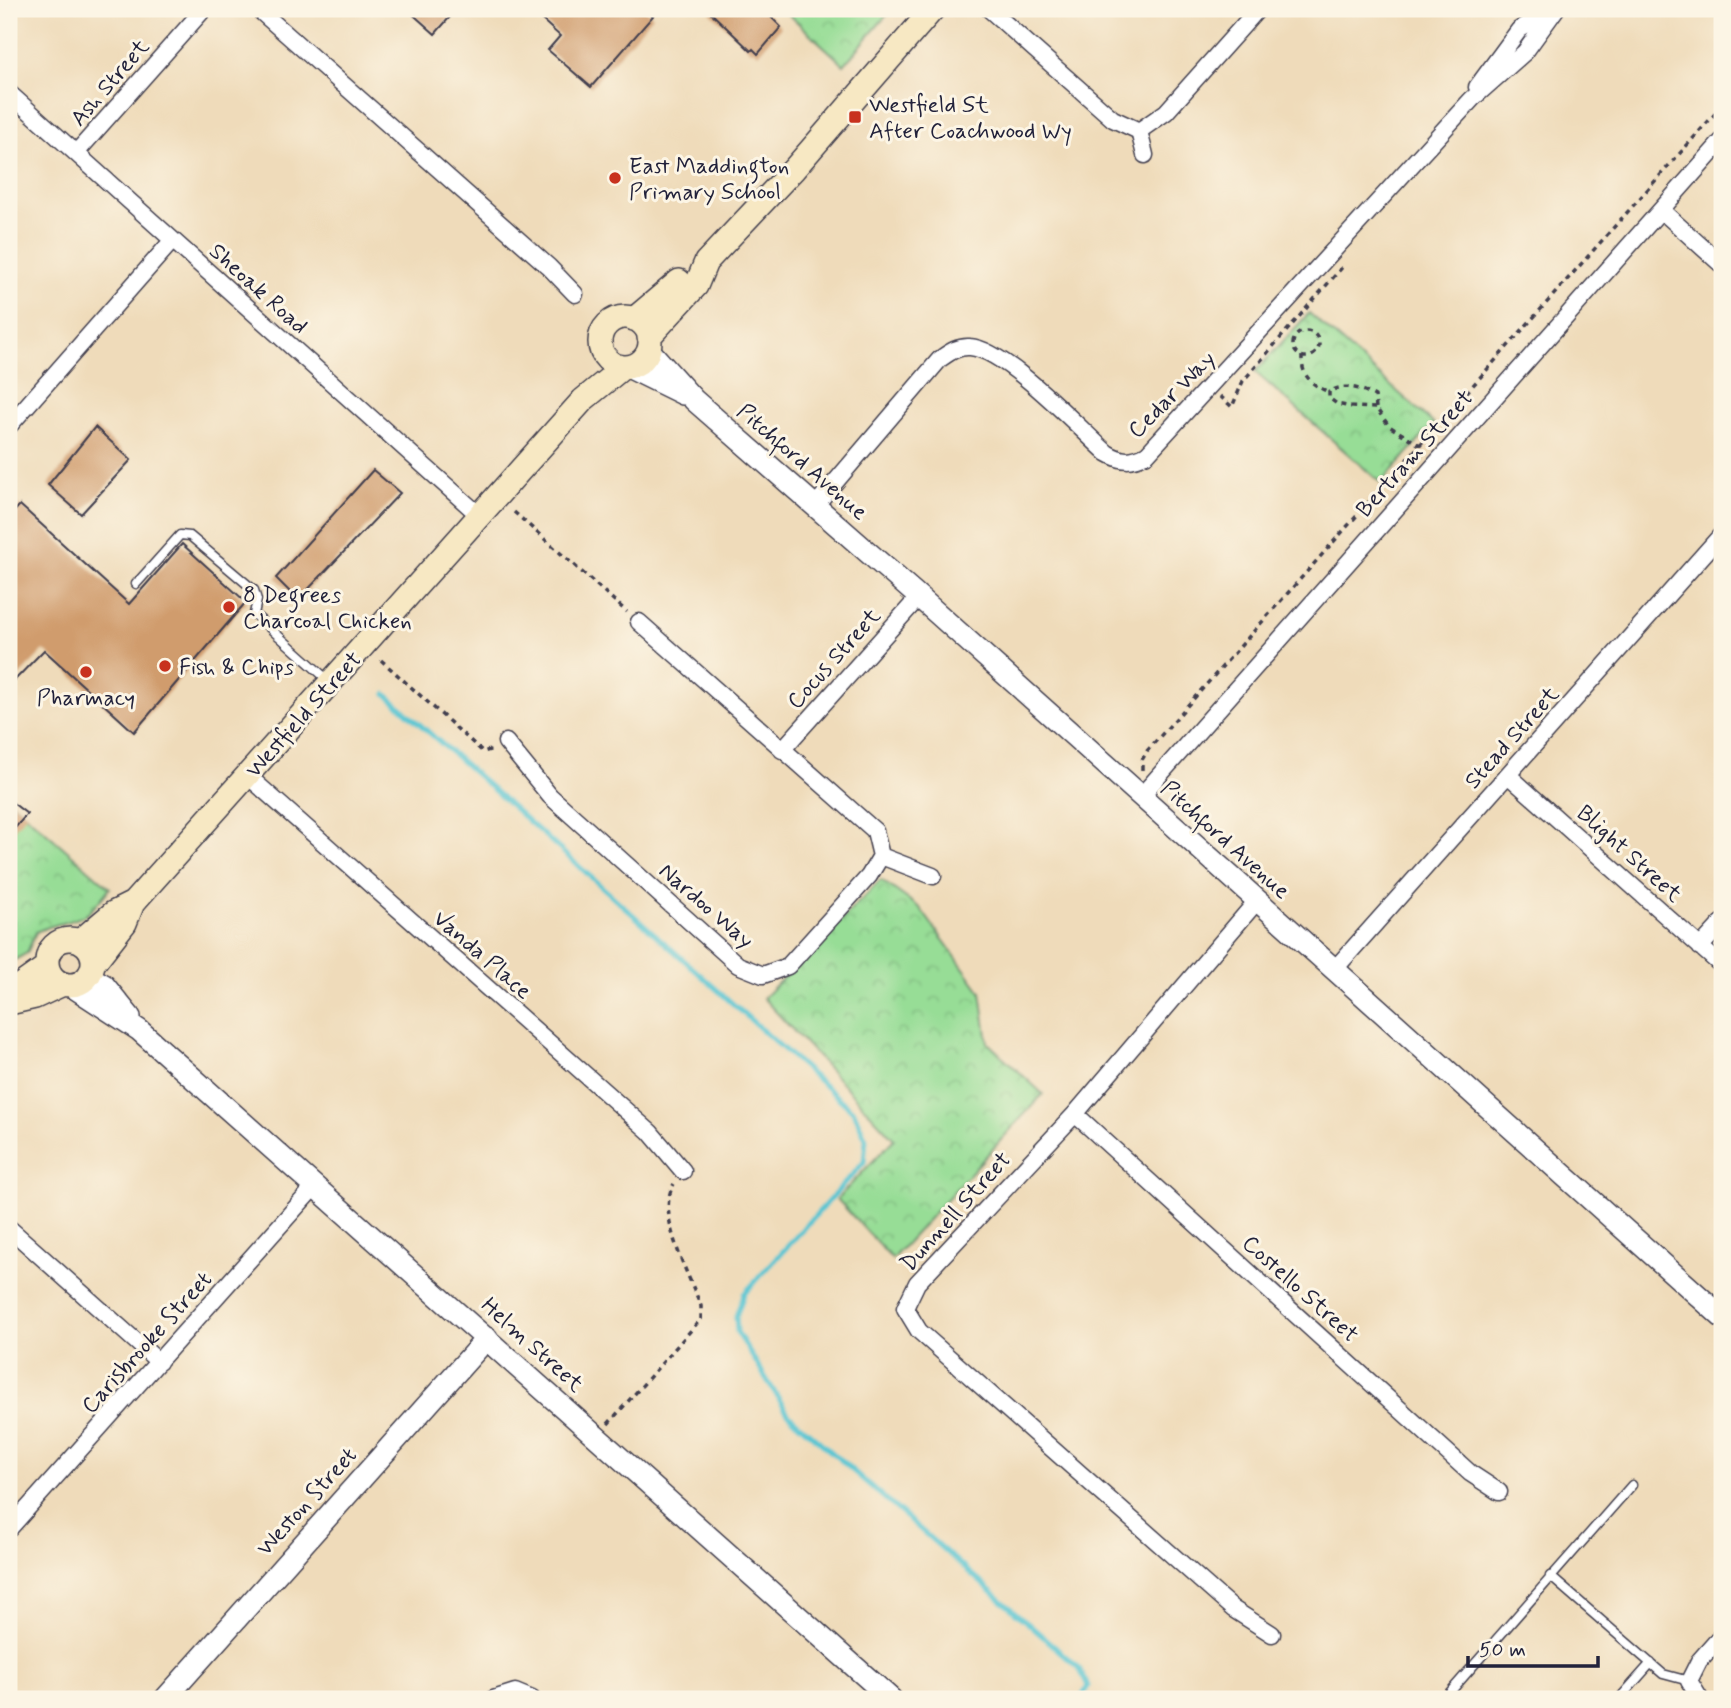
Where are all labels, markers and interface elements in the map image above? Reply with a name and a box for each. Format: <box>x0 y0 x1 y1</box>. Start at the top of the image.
street label: Ash Street <box>64 33 157 133</box>
place label: Westfield St After Coachwood Wy <box>869 91 1072 147</box>
marker: Westfield St After Coachwood Wy <box>847 109 863 125</box>
place label: East Maddington Primary School <box>629 152 789 208</box>
marker: East Maddington Primary School <box>607 170 623 186</box>
street label: Sheoak Road <box>202 237 313 342</box>
street label: Cedar Way <box>1122 345 1223 446</box>
street label: Bertram Street <box>1350 384 1481 524</box>
street label: Pitchford Avenue <box>729 397 873 528</box>
place label: 8 Degrees Charcoal Chicken <box>243 581 412 637</box>
marker: 8 Degrees Charcoal Chicken <box>221 599 237 615</box>
street label: Cocus Street <box>781 602 888 716</box>
street label: Westfield Street <box>240 646 369 785</box>
place label: Fish & Chips <box>179 653 294 683</box>
marker: Fish & Chips <box>157 658 173 674</box>
marker: Pharmacy <box>78 664 94 680</box>
street label: Stead Street <box>1459 680 1567 796</box>
place label: Pharmacy <box>37 684 135 714</box>
street label: Pitchford Avenue <box>1153 774 1296 907</box>
street label: Blight Street <box>1570 799 1688 910</box>
street label: Nardoo Way <box>652 857 759 956</box>
street label: Vanda Place <box>426 904 537 1007</box>
street label: Dunnell Street <box>895 1146 1019 1279</box>
street label: Costello Street <box>1235 1229 1365 1350</box>
street label: Carisbrooke Street <box>76 1266 219 1421</box>
street label: Helm Street <box>474 1291 590 1400</box>
street label: Weston Street <box>251 1442 364 1563</box>
scale bar <box>1468 1624 1598 1668</box>
text: 50 m <box>1479 1636 1526 1664</box>

